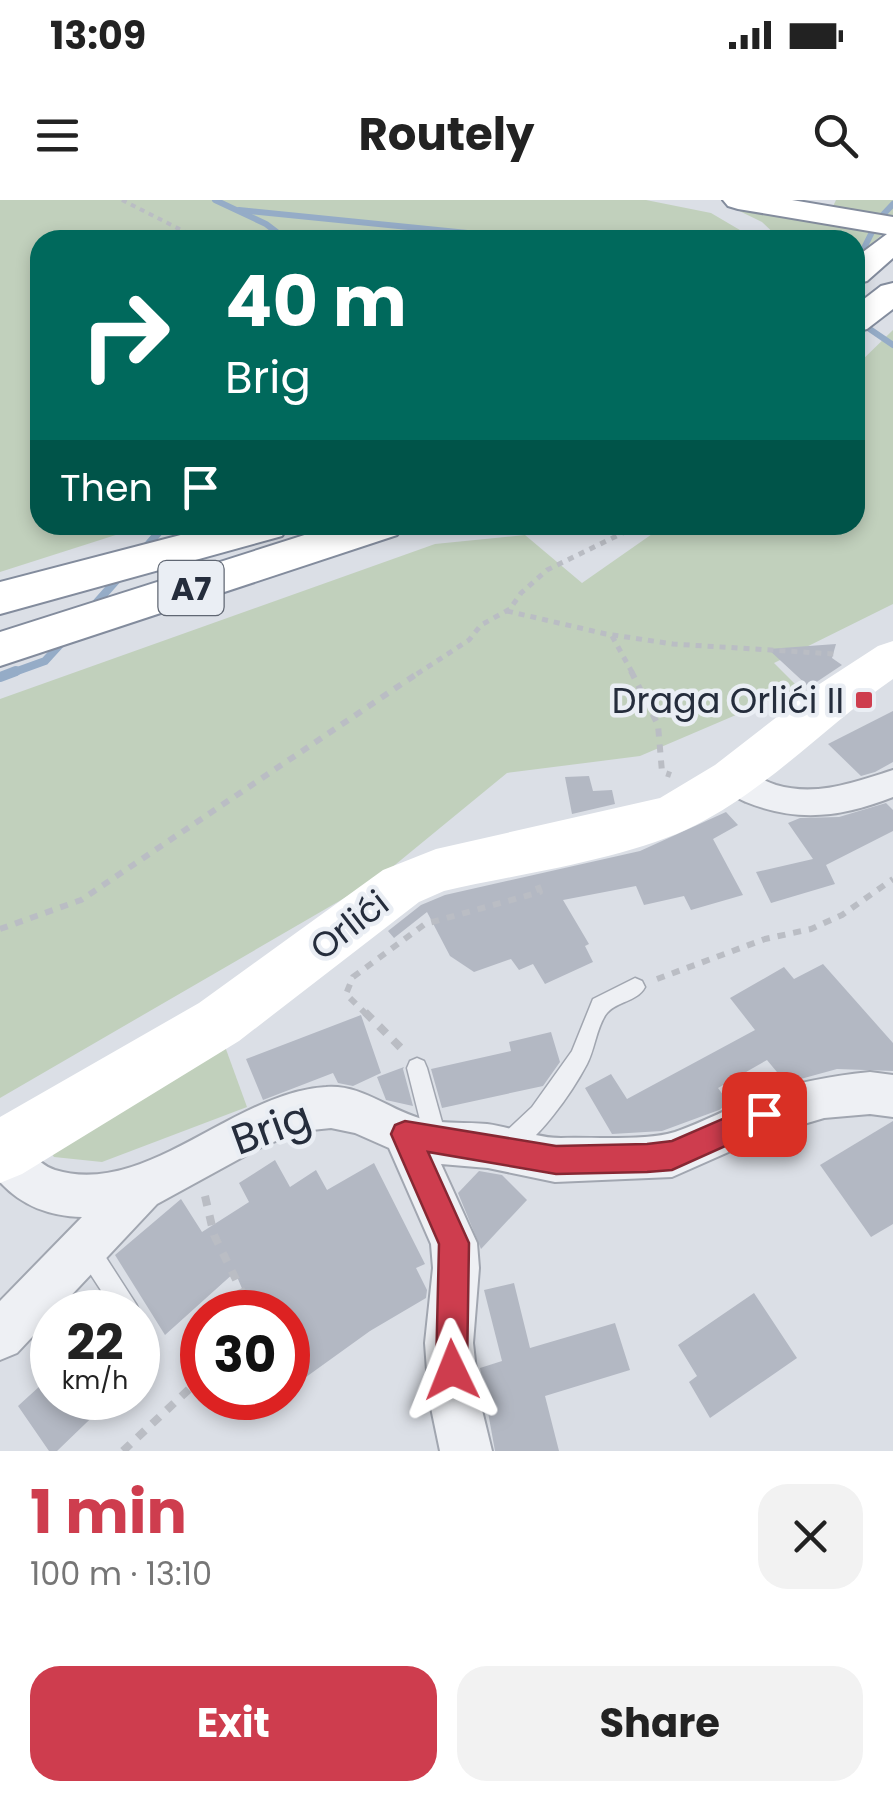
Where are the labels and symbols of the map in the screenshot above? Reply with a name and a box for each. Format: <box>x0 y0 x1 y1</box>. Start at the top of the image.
road number: A7 <box>158 561 224 615</box>
place label: Draga Orlići II <box>612 676 844 725</box>
marker: Draga Orlići II <box>853 689 875 711</box>
street label: Orlići <box>299 879 399 971</box>
pin <box>722 1072 807 1157</box>
street label: Brig <box>223 1087 319 1169</box>
speed limit sign: 30 <box>180 1290 310 1420</box>
position arrow <box>400 1318 504 1422</box>

